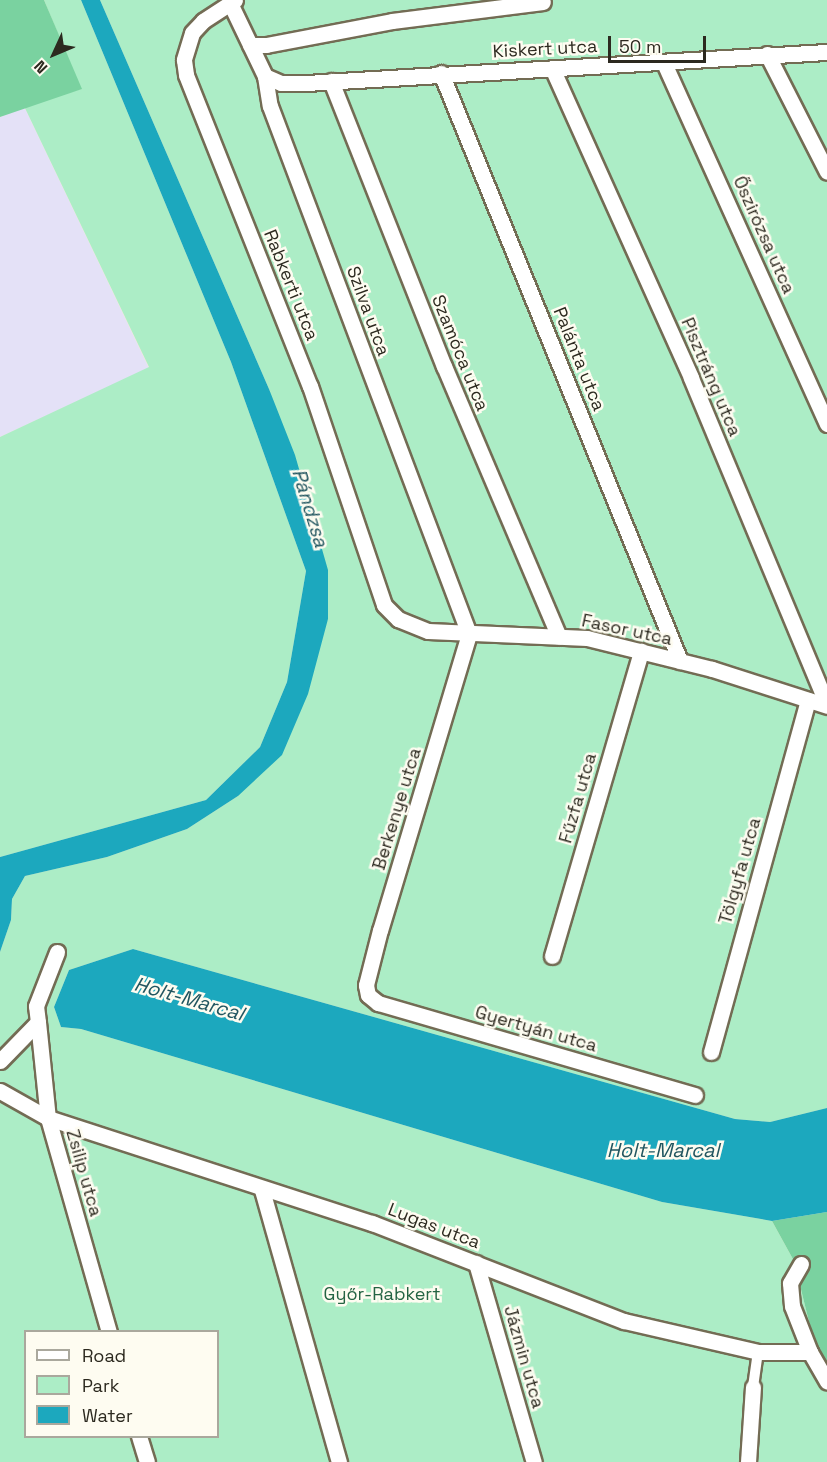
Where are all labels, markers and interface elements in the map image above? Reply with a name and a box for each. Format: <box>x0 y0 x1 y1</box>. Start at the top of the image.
north arrow <box>24 24 84 84</box>
scale bar <box>611 24 708 62</box>
street label: Kiskert utca <box>492 35 598 63</box>
text: 50 m <box>619 35 661 58</box>
text: N <box>29 56 52 78</box>
street label: Őszirózsa utca <box>728 173 800 297</box>
street label: Rabkerti utca <box>259 227 323 343</box>
street label: Szilva utca <box>342 263 394 359</box>
street label: Szamóca utca <box>427 292 493 414</box>
street label: Palánta utca <box>548 304 610 414</box>
street label: Pisztráng utca <box>676 315 746 439</box>
water label: Pándzsa <box>287 466 333 550</box>
street label: Fasor utca <box>580 610 674 650</box>
street label: Berkenye utca <box>368 745 426 873</box>
street label: Fűzfa utca <box>555 750 601 846</box>
street label: Tölgyfa utca <box>714 815 766 927</box>
water label: Holt-Marcal <box>132 972 246 1026</box>
street label: Gyertyán utca <box>473 1001 599 1057</box>
street label: Zsilip utca <box>61 1127 107 1219</box>
water label: Holt-Marcal <box>607 1138 719 1162</box>
street label: Lugas utca <box>385 1199 483 1253</box>
park label: Győr-Rabkert <box>324 1283 440 1305</box>
street label: Jázmin utca <box>499 1303 549 1411</box>
legend <box>24 1330 219 1438</box>
text: Road <box>82 1344 126 1367</box>
text: Park <box>82 1374 119 1397</box>
text: Water <box>82 1404 133 1427</box>

